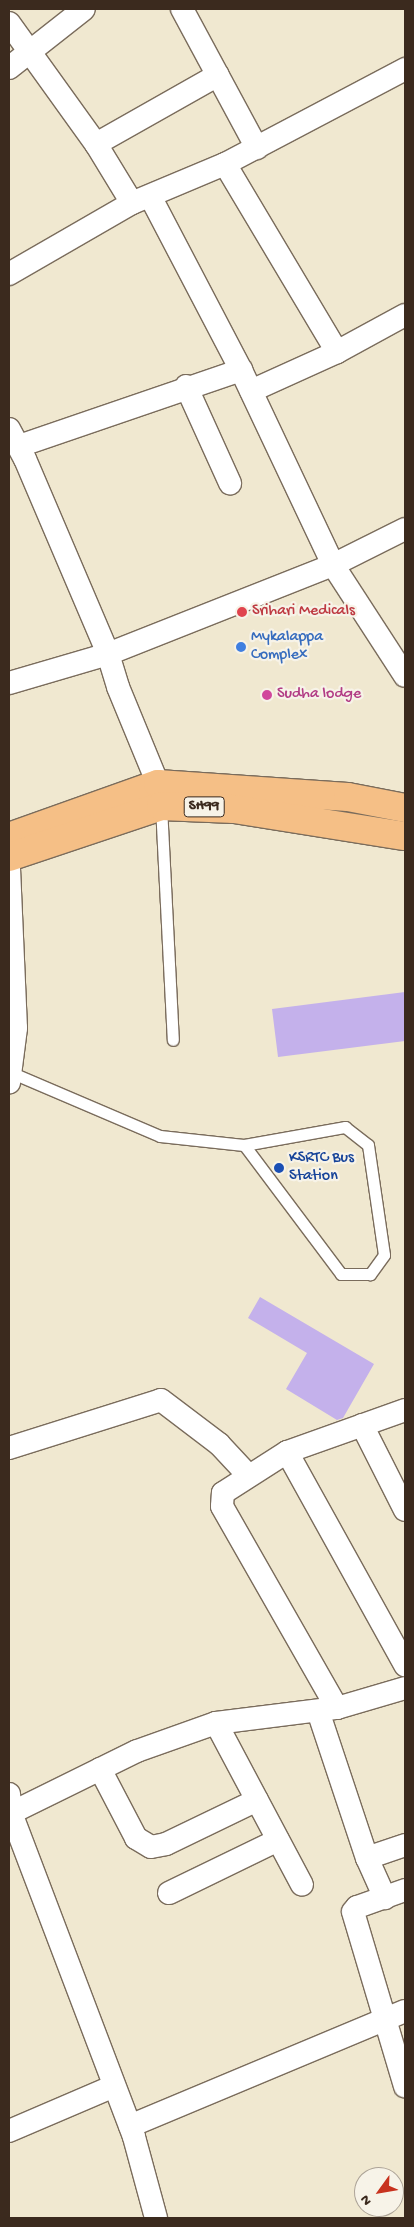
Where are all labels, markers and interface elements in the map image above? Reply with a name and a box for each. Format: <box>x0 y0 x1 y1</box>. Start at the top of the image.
place label: Srihari Medicals <box>252 602 355 622</box>
marker: Srihari Medicals <box>236 606 248 618</box>
place label: Mykalappa Complex <box>251 628 323 666</box>
marker: Mykalappa Complex <box>235 641 247 653</box>
place label: Sudha lodge <box>277 685 361 705</box>
marker: Sudha lodge <box>261 689 273 701</box>
road number: SH99 <box>183 794 225 820</box>
place label: KSRTC Bus Station <box>289 1149 354 1187</box>
marker: KSRTC Bus Station <box>273 1162 285 1174</box>
north arrow <box>354 2167 404 2217</box>
text: N <box>357 2191 376 2208</box>

